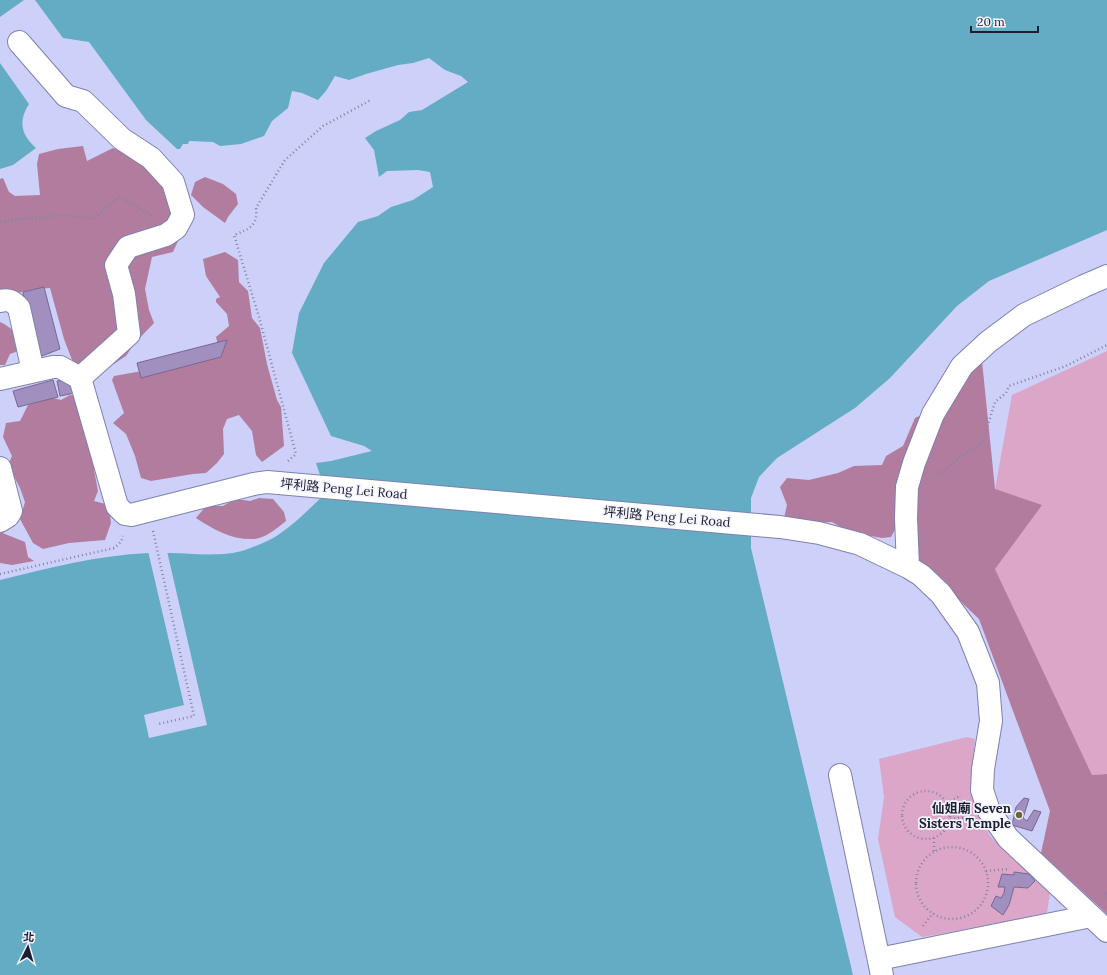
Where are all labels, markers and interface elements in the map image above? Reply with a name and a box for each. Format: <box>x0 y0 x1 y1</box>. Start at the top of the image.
scale bar <box>971 8 1038 34</box>
text: 20 m <box>977 14 1005 29</box>
street label: 坪利路 Peng Lei Road <box>280 475 408 503</box>
street label: 坪利路 Peng Lei Road <box>603 503 731 531</box>
place label: 仙姐廟 Seven Sisters Temple <box>919 800 1012 832</box>
marker: 仙姐廟 Seven Sisters Temple <box>1014 810 1024 820</box>
north arrow <box>8 927 48 967</box>
text: 北 <box>23 930 35 944</box>

